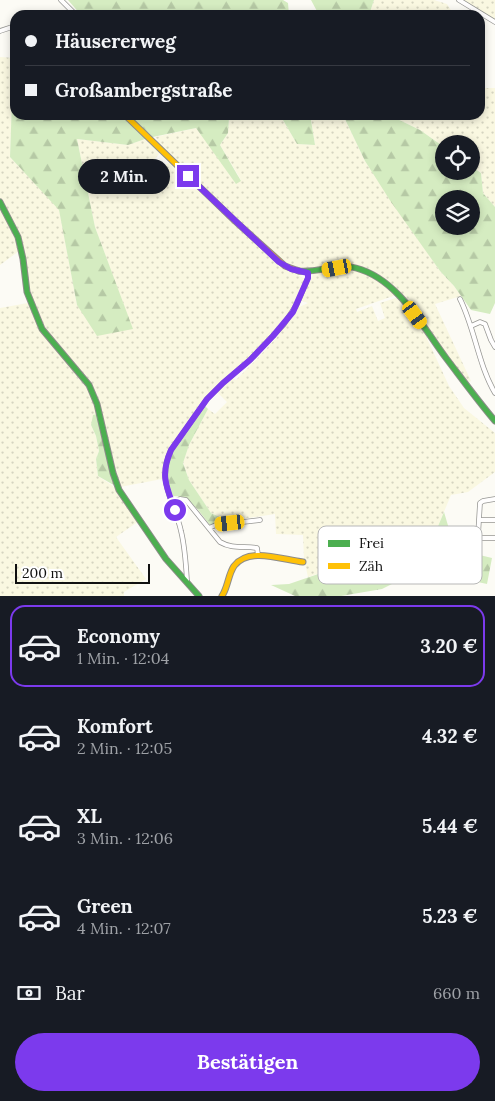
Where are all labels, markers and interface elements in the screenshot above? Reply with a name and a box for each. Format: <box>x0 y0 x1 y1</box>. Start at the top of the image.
text: Häusererweg <box>55 29 176 53</box>
text: Großambergstraße <box>55 78 232 102</box>
map controls <box>435 135 480 235</box>
button: locate <box>435 135 480 180</box>
callout: 2 Min. <box>78 158 170 194</box>
route end <box>177 165 199 187</box>
text: 2 Min. <box>100 166 148 186</box>
button: layers <box>435 190 480 235</box>
car <box>320 258 353 278</box>
car <box>400 298 429 332</box>
route start <box>164 499 186 521</box>
car <box>214 514 245 532</box>
legend <box>318 526 482 584</box>
text: Frei <box>359 534 384 552</box>
text: Zäh <box>359 557 383 575</box>
scale bar <box>15 561 150 584</box>
text: 200 m <box>22 564 63 582</box>
icon: car <box>17 624 62 669</box>
text: Economy <box>77 624 160 648</box>
text: 3.20 € <box>420 634 478 658</box>
text: 1 Min. · 12:04 <box>77 648 169 668</box>
icon: car <box>17 714 62 759</box>
text: Komfort <box>77 714 153 738</box>
text: 4.32 € <box>422 724 478 748</box>
text: 2 Min. · 12:05 <box>77 738 172 758</box>
icon: car <box>17 804 62 849</box>
text: XL <box>77 804 102 828</box>
text: 5.44 € <box>422 814 478 838</box>
text: 3 Min. · 12:06 <box>77 828 173 848</box>
icon: car <box>17 894 62 939</box>
text: Green <box>77 894 133 918</box>
text: 5.23 € <box>422 904 478 928</box>
text: 4 Min. · 12:07 <box>77 918 171 938</box>
icon: cash <box>15 979 43 1007</box>
text: Bar <box>55 981 85 1005</box>
text: 660 m <box>433 983 480 1003</box>
button: Bestätigen <box>15 1033 480 1091</box>

